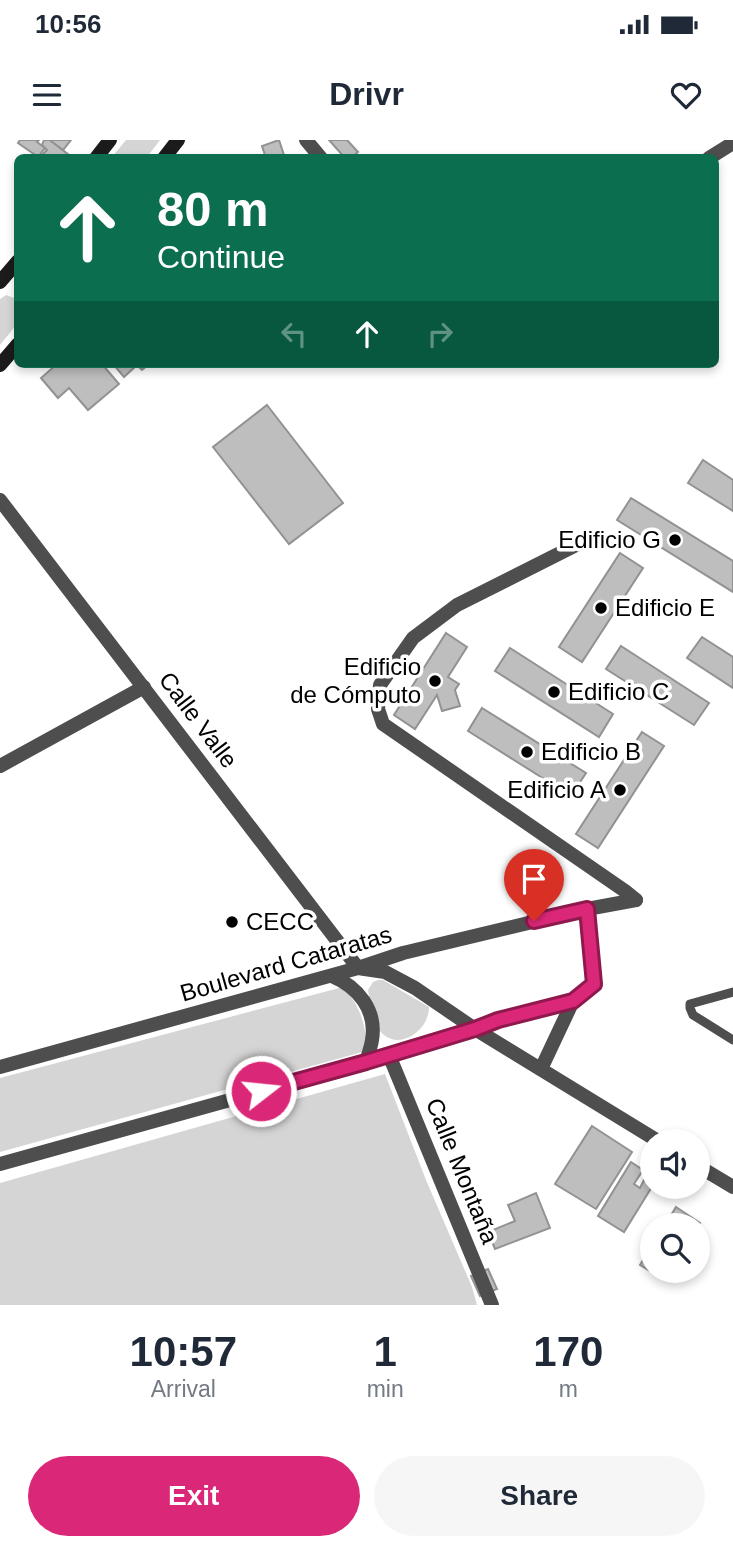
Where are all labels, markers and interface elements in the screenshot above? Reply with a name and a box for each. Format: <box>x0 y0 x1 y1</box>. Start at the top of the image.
text: 10:56 <box>35 9 102 39</box>
icon: menu <box>28 76 66 114</box>
text: Drivr <box>329 76 404 112</box>
icon: heart <box>667 76 705 114</box>
icon: ahead <box>42 182 133 273</box>
text: 80 m <box>157 182 269 236</box>
text: Continue <box>157 239 285 275</box>
icon: left <box>275 315 313 353</box>
icon: ahead <box>348 315 386 353</box>
icon: right <box>421 315 459 353</box>
place label: Edificio G <box>558 526 661 553</box>
marker: Edificio G <box>667 532 683 548</box>
place label: Edificio E <box>615 594 715 621</box>
marker: Edificio E <box>593 600 609 616</box>
place label: Edificio de Cómputo <box>290 653 421 708</box>
street label: Calle Valle <box>154 666 243 773</box>
marker: Edificio de Cómputo <box>427 673 443 689</box>
place label: Edificio C <box>568 678 669 705</box>
marker: Edificio C <box>546 684 562 700</box>
place label: Edificio B <box>541 738 641 765</box>
marker: Edificio B <box>519 744 535 760</box>
place label: Edificio A <box>507 776 606 803</box>
marker: Edificio A <box>612 782 628 798</box>
pin <box>504 849 564 921</box>
icon: arrive <box>515 860 553 898</box>
place label: CECC <box>246 908 314 935</box>
marker: CECC <box>224 914 240 930</box>
street label: Boulevard Cataratas <box>177 920 395 1007</box>
position arrow <box>224 1054 298 1128</box>
street label: Calle Montaña <box>421 1094 504 1248</box>
map controls <box>640 1129 710 1283</box>
button: sound <box>640 1129 710 1199</box>
button: search <box>640 1213 710 1283</box>
text: 10:57 <box>130 1328 237 1375</box>
text: 1 <box>373 1328 397 1375</box>
text: 170 <box>533 1328 603 1375</box>
text: Arrival <box>151 1376 216 1402</box>
text: min <box>367 1376 404 1402</box>
text: m <box>559 1376 578 1402</box>
button: Exit <box>28 1456 360 1536</box>
button: Share <box>374 1456 705 1536</box>

